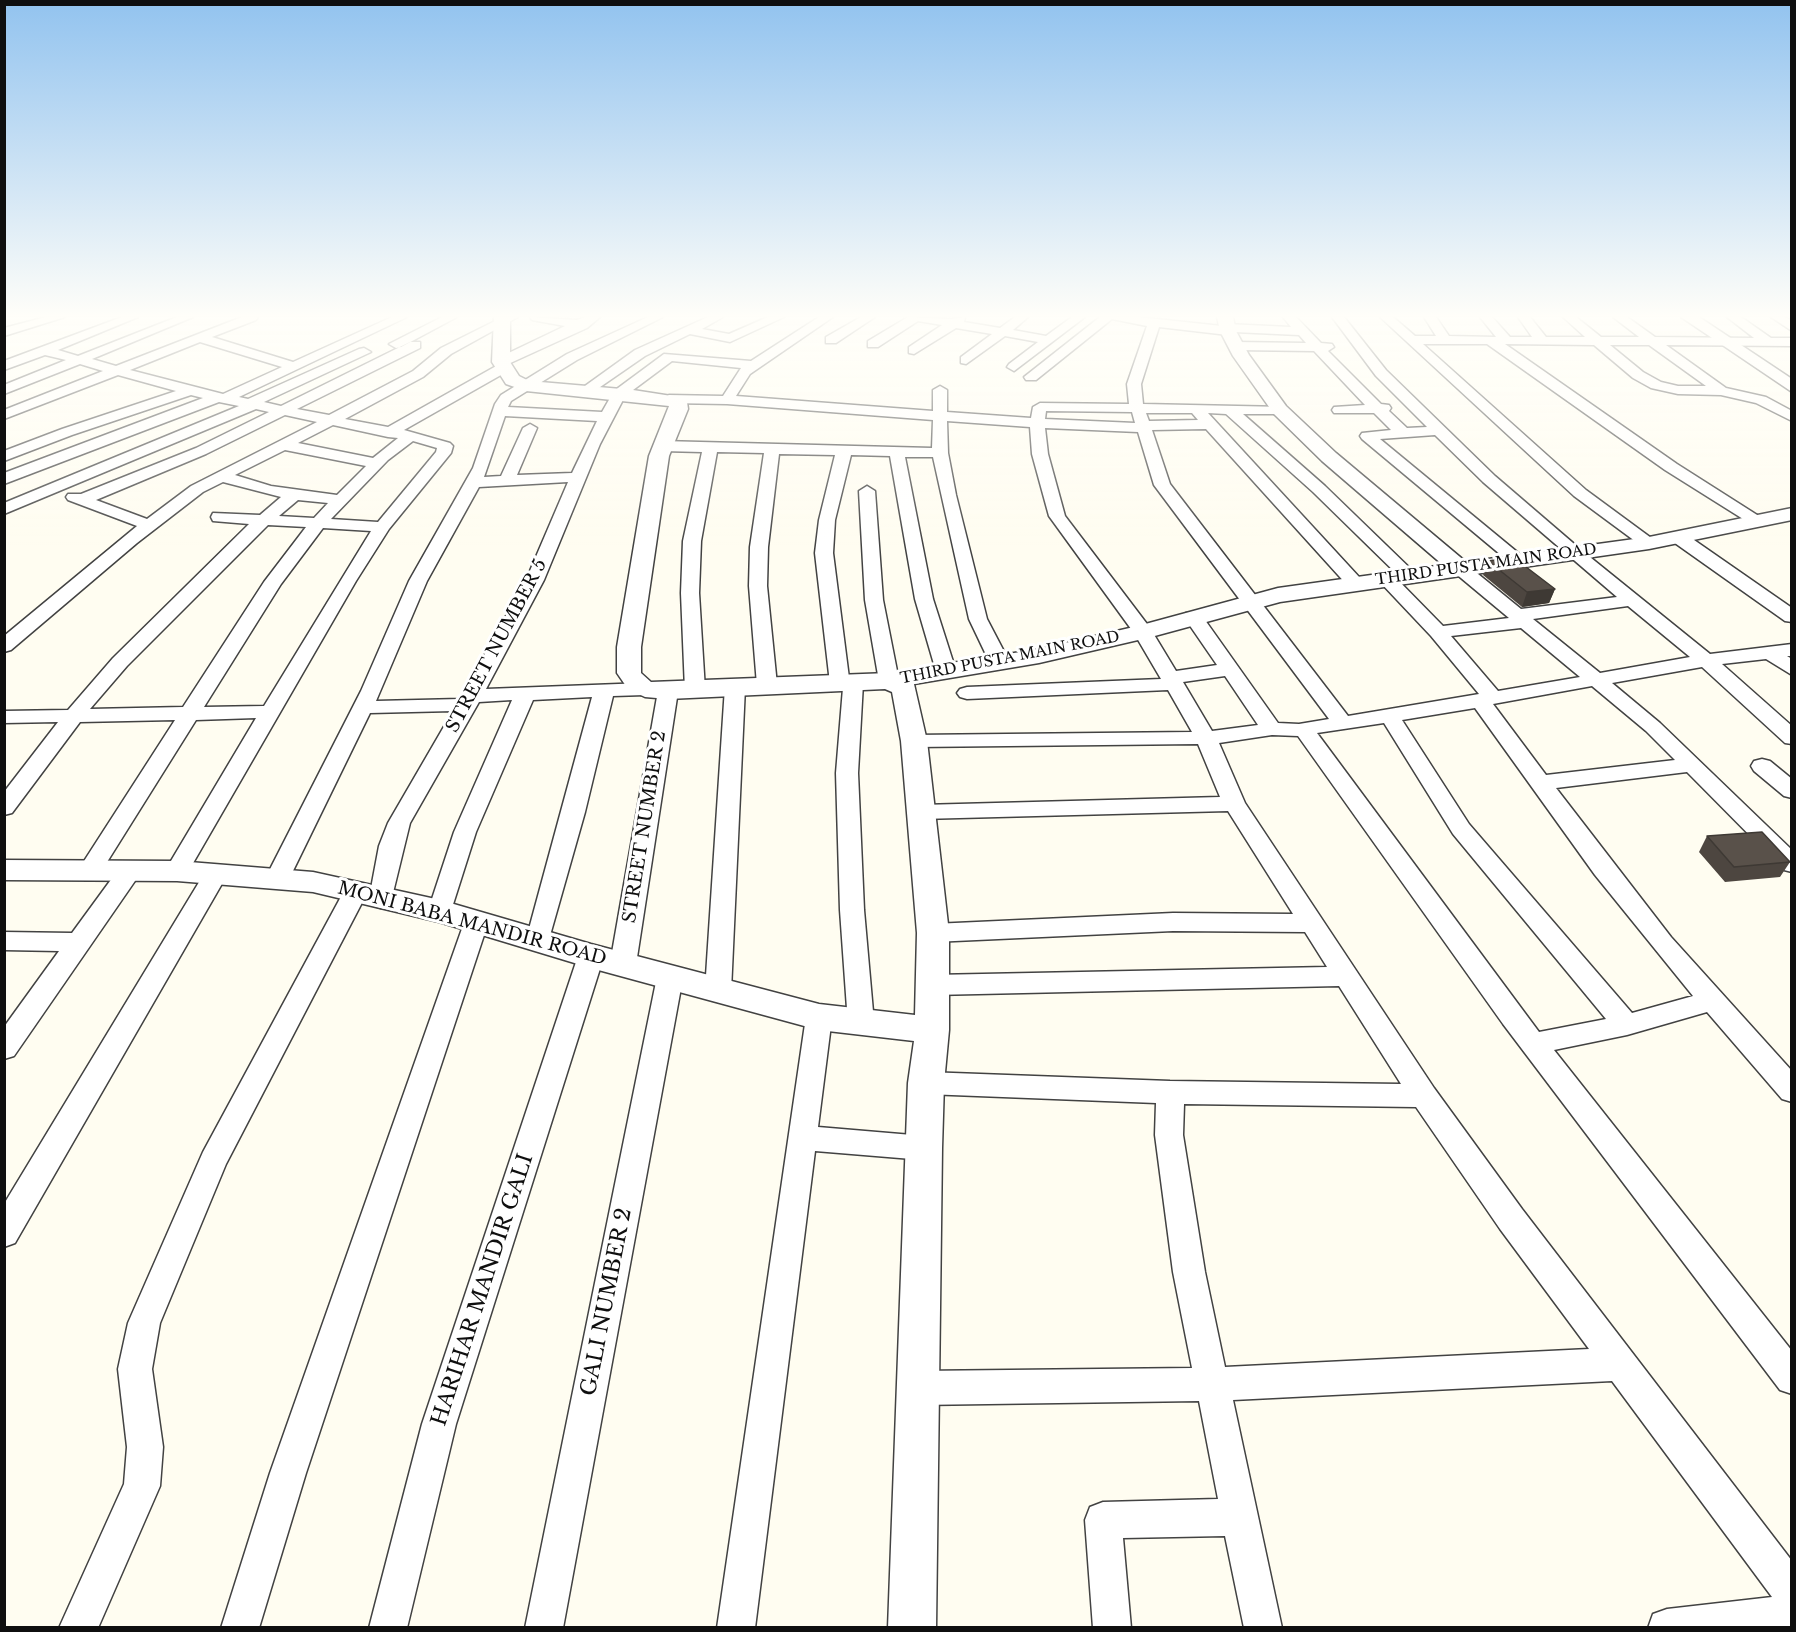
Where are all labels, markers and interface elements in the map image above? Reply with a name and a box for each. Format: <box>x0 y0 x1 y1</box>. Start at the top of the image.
street label: THIRD PUSTA MAIN ROAD <box>1374 541 1598 589</box>
street label: STREET NUMBER 5 <box>442 555 552 737</box>
street label: THIRD PUSTA MAIN ROAD <box>899 628 1121 688</box>
street label: STREET NUMBER 2 <box>619 729 671 925</box>
street label: MONI BABA MANDIR ROAD <box>335 878 609 970</box>
street label: HARIHAR MANDIR GALI <box>427 1151 539 1429</box>
street label: GALI NUMBER 2 <box>576 1206 638 1398</box>

